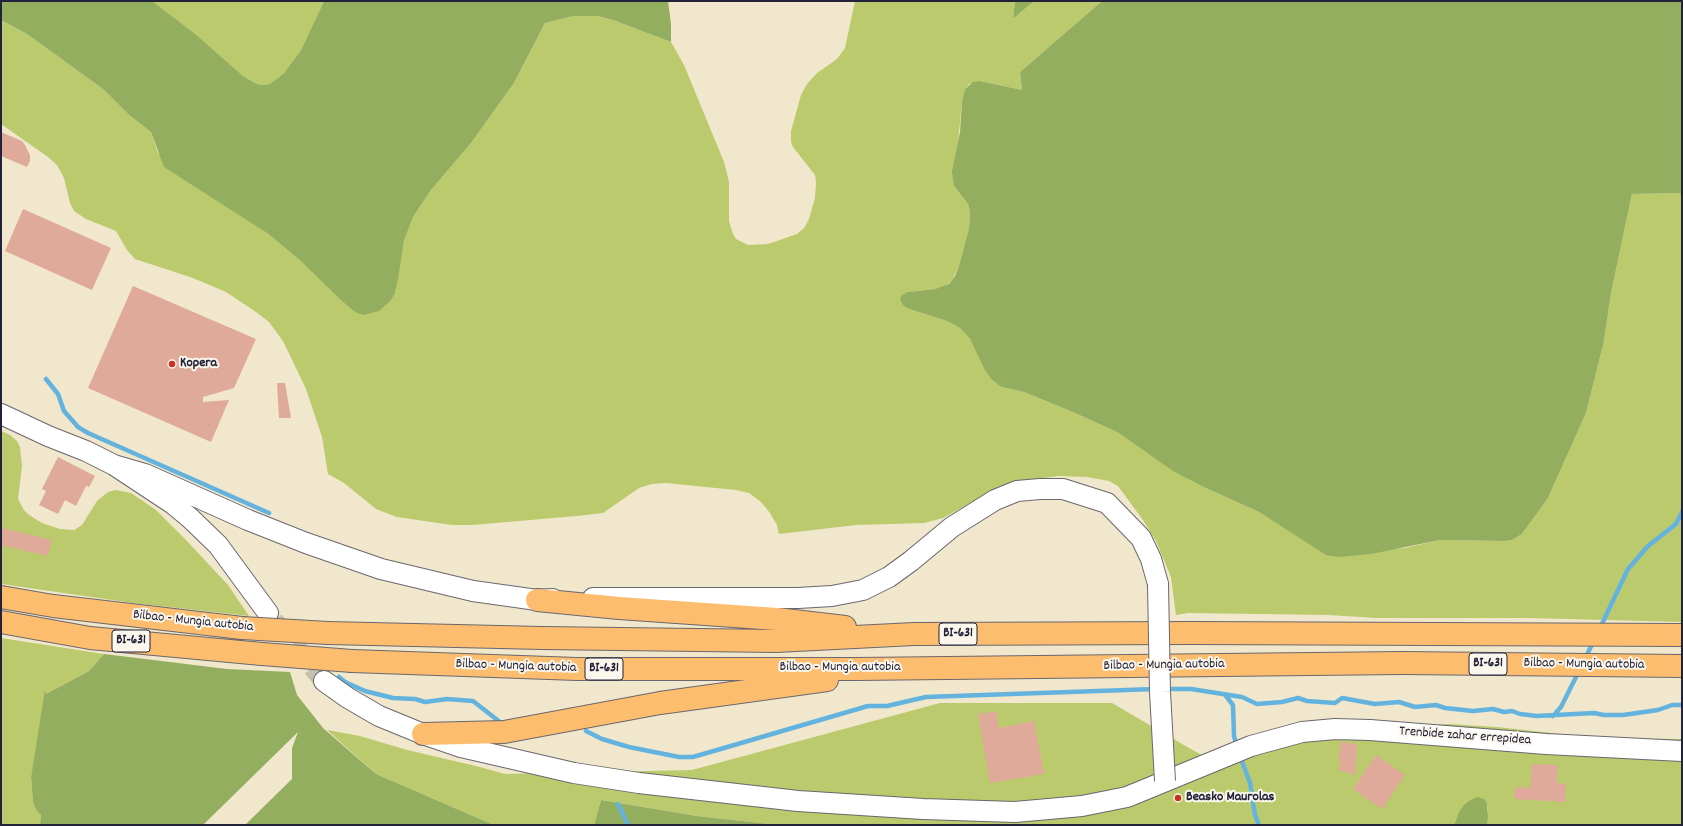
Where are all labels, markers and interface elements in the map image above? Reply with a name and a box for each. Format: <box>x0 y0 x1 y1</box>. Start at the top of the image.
place label: Kopera <box>180 356 217 372</box>
marker: Kopera <box>167 359 177 369</box>
street label: Bilbao - Mungia autobia <box>132 607 254 637</box>
road number: BI-631 <box>939 623 977 645</box>
road number: BI-631 <box>112 630 150 652</box>
road number: BI-631 <box>1469 653 1507 675</box>
street label: Bilbao - Mungia autobia <box>455 656 577 678</box>
street label: Bilbao - Mungia autobia <box>1523 656 1645 674</box>
street label: Bilbao - Mungia autobia <box>1103 657 1225 675</box>
road number: BI-631 <box>585 658 623 680</box>
street label: Bilbao - Mungia autobia <box>780 660 900 676</box>
street label: Trenbide zahar errepidea <box>1398 724 1532 750</box>
place label: Beasko Maurolas <box>1186 790 1274 806</box>
marker: Beasko Maurolas <box>1173 793 1183 803</box>

